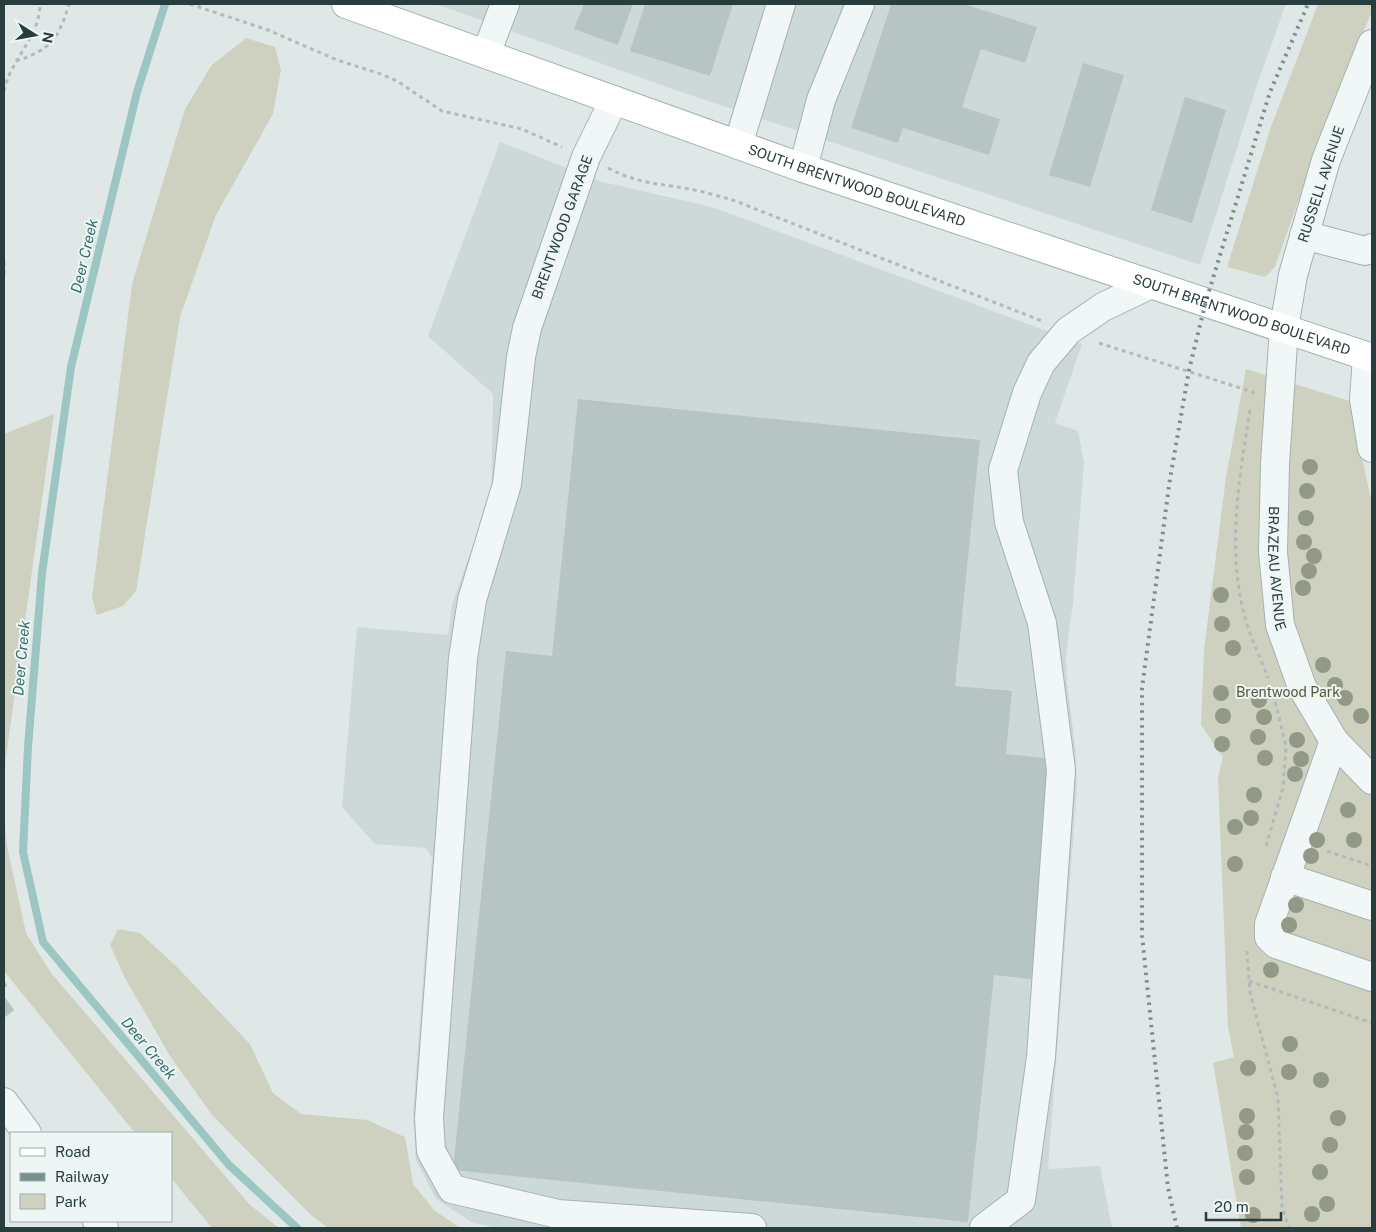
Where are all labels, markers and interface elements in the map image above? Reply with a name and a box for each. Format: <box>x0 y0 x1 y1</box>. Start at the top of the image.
north arrow <box>10 10 60 60</box>
text: N <box>39 31 57 44</box>
street label: RUSSELL AVENUE <box>1295 124 1347 244</box>
street label: SOUTH BRENTWOOD BOULEVARD <box>746 141 967 230</box>
street label: BRENTWOOD GARAGE <box>528 153 596 301</box>
water label: Deer Creek <box>67 216 101 295</box>
street label: SOUTH BRENTWOOD BOULEVARD <box>1131 271 1353 358</box>
street label: BRAZEAU AVENUE <box>1265 506 1289 633</box>
water label: Deer Creek <box>9 619 33 696</box>
park label: Brentwood Park <box>1236 684 1340 700</box>
water label: Deer Creek <box>118 1014 180 1083</box>
legend <box>10 1132 172 1222</box>
text: Road <box>55 1143 91 1160</box>
text: Railway <box>55 1168 109 1185</box>
scale bar <box>1206 1190 1281 1222</box>
text: Park <box>55 1193 87 1210</box>
text: 20 m <box>1214 1198 1249 1215</box>

